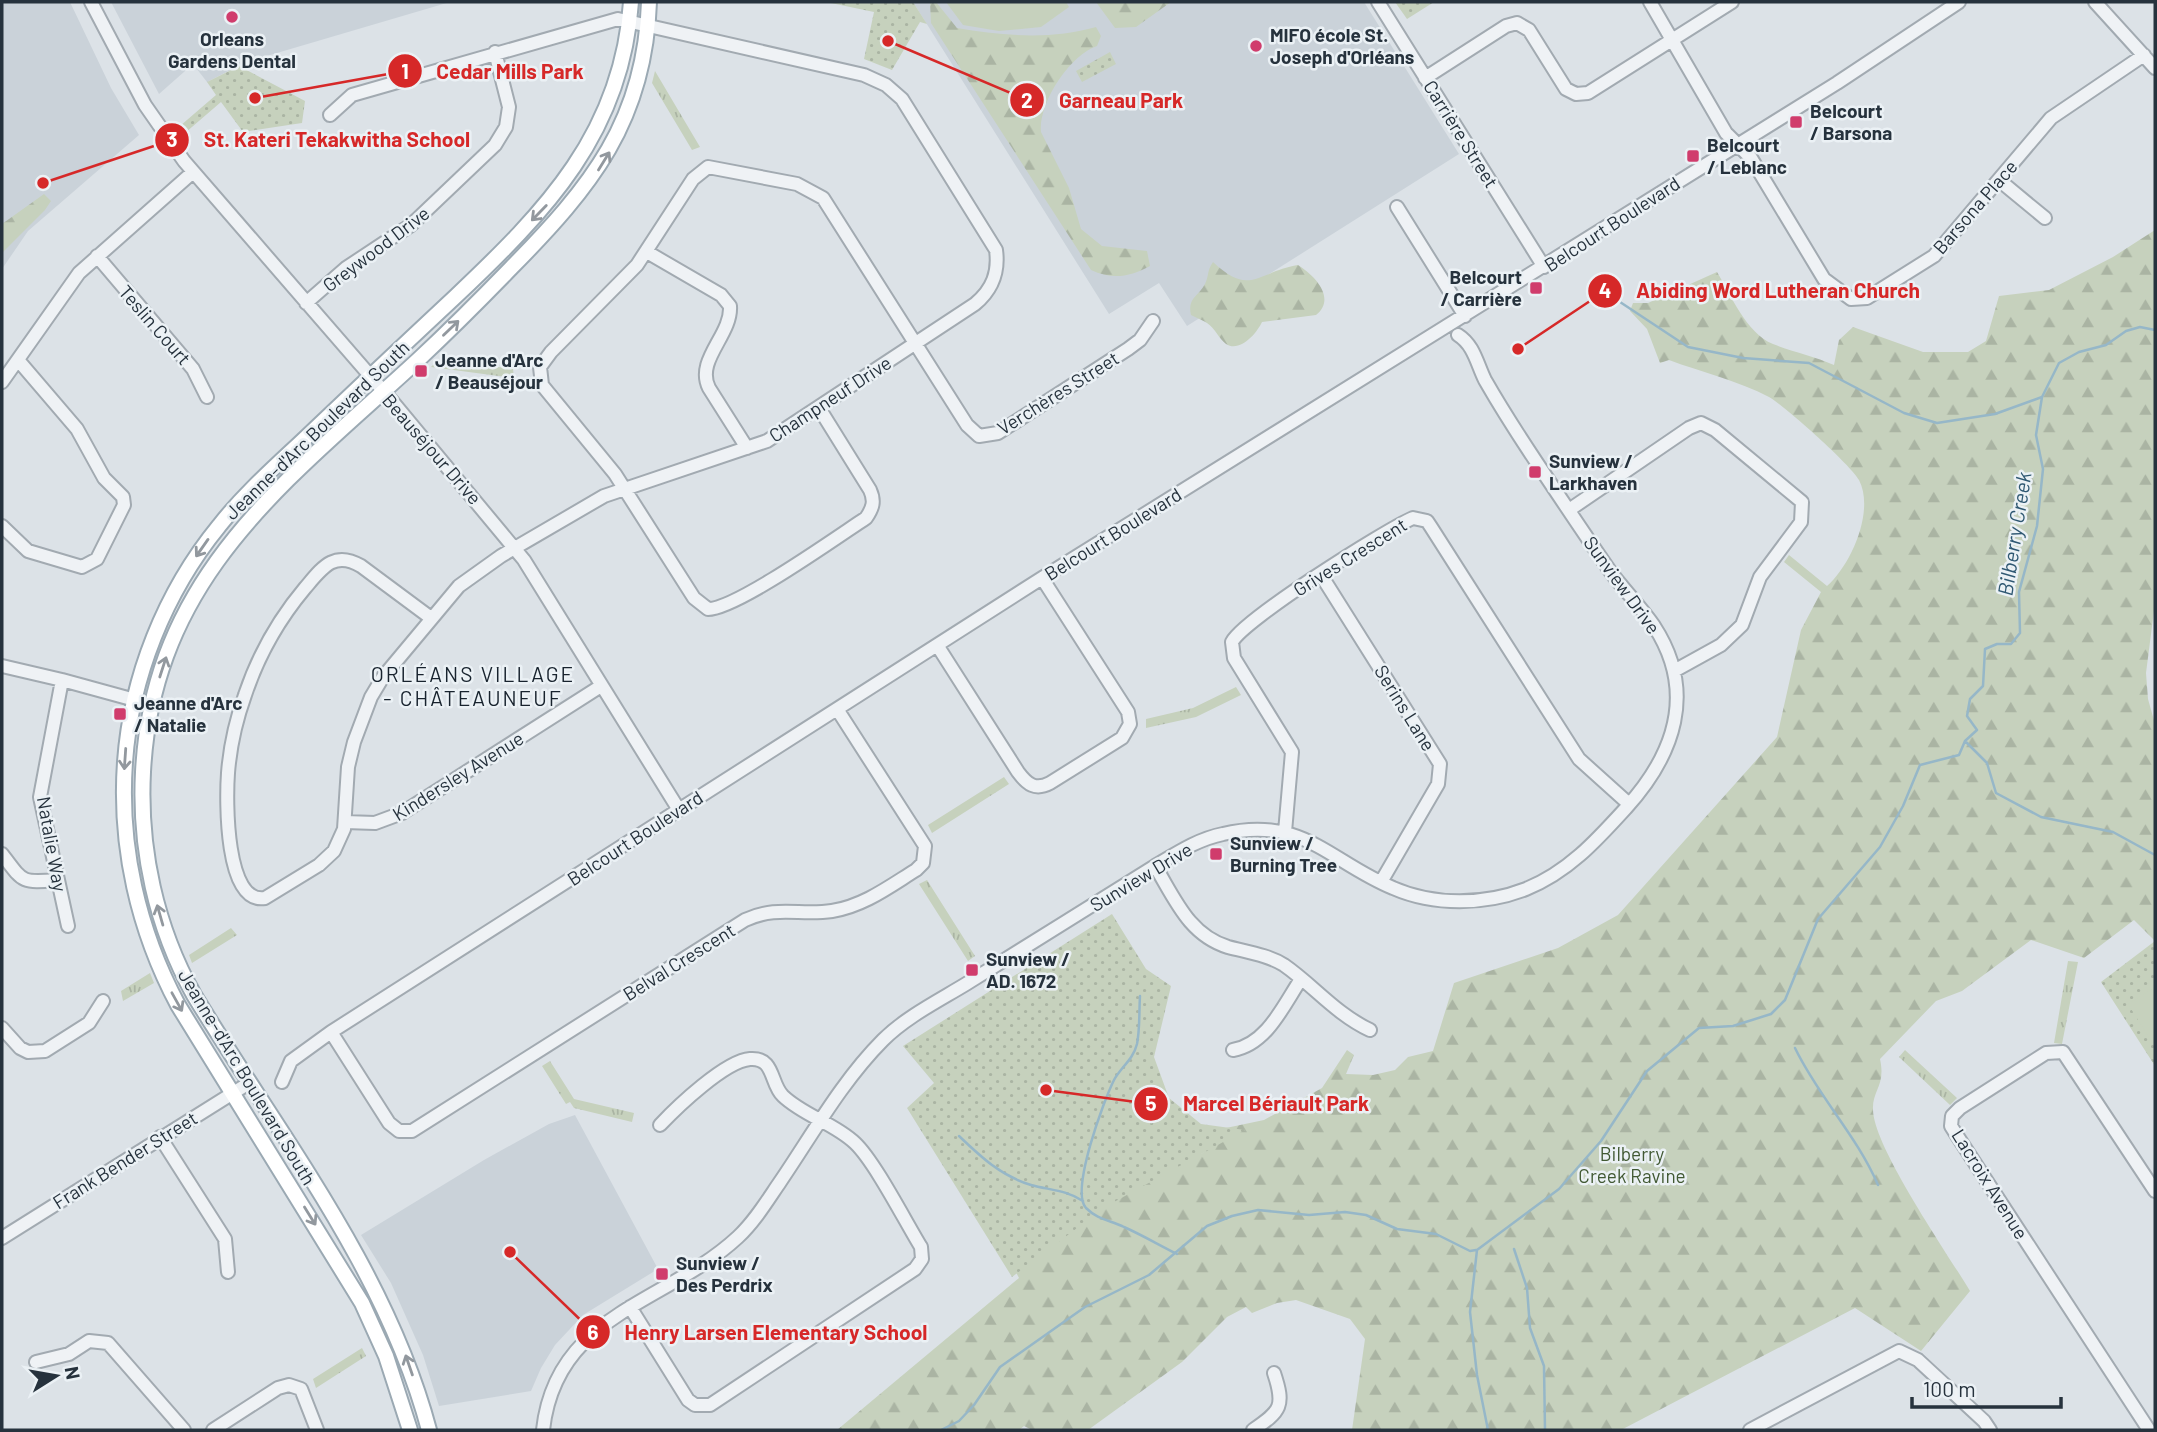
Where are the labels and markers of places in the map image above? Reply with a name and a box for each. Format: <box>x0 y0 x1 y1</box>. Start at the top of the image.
marker: Orleans Gardens Dental <box>224 9 240 25</box>
place label: MIFO école St. Joseph d'Orléans <box>1270 23 1414 68</box>
place label: Orleans Gardens Dental <box>168 27 296 72</box>
marker: MIFO école St. Joseph d'Orléans <box>1248 38 1264 54</box>
callout: Cedar Mills Park <box>388 50 598 92</box>
callout: Garneau Park <box>1010 79 1197 121</box>
place label: Belcourt / Barsona <box>1810 99 1892 144</box>
marker: Belcourt / Barsona <box>1788 114 1804 130</box>
callout: St. Kateri Tekakwitha School <box>155 119 484 161</box>
place label: Belcourt / Leblanc <box>1707 133 1787 178</box>
marker: Belcourt / Leblanc <box>1685 148 1701 164</box>
place label: Belcourt / Carrière <box>1441 265 1522 310</box>
callout: Abiding Word Lutheran Church <box>1587 270 1934 312</box>
marker: Belcourt / Carrière <box>1528 280 1544 296</box>
place label: Jeanne d'Arc / Beauséjour <box>435 348 544 393</box>
marker: Jeanne d'Arc / Beauséjour <box>413 363 429 379</box>
place label: Sunview / Larkhaven <box>1549 449 1637 494</box>
marker: Sunview / Larkhaven <box>1527 464 1543 480</box>
place label: Jeanne d'Arc / Natalie <box>134 691 243 736</box>
marker: Jeanne d'Arc / Natalie <box>112 706 128 722</box>
place label: Sunview / Burning Tree <box>1230 831 1337 876</box>
marker: Sunview / Burning Tree <box>1208 846 1224 862</box>
place label: Sunview / AD. 1672 <box>986 947 1070 992</box>
marker: Sunview / AD. 1672 <box>964 962 980 978</box>
callout: Marcel Bériault Park <box>1134 1083 1383 1125</box>
place label: Sunview / Des Perdrix <box>676 1251 773 1296</box>
marker: Sunview / Des Perdrix <box>654 1266 670 1282</box>
callout: Henry Larsen Elementary School <box>576 1311 942 1353</box>

